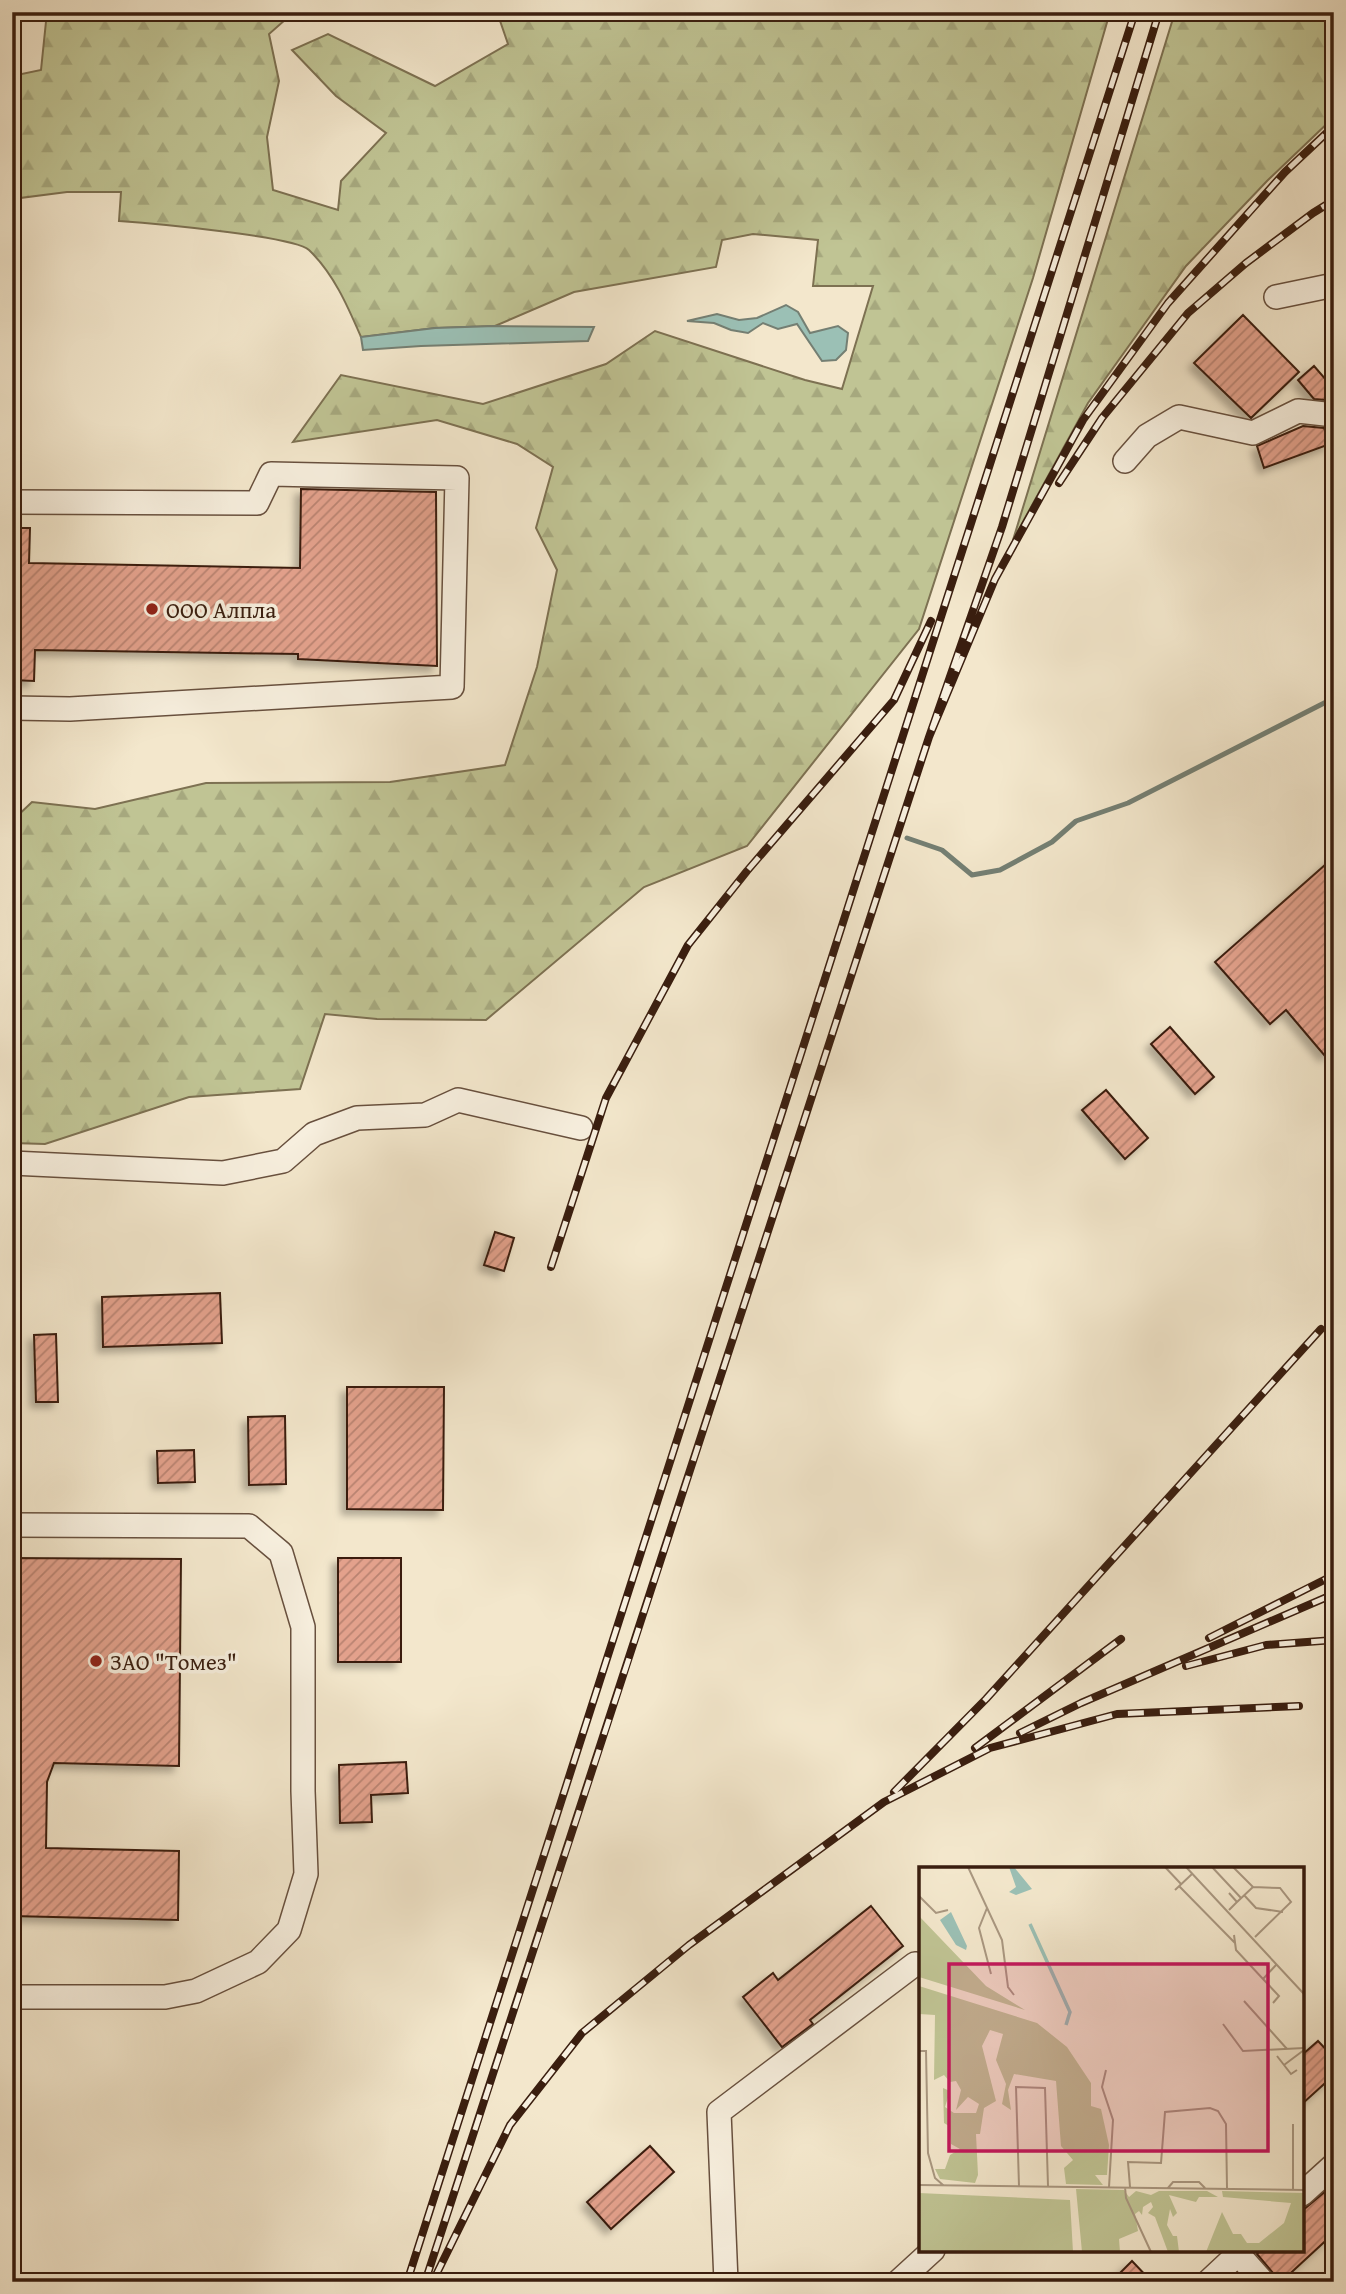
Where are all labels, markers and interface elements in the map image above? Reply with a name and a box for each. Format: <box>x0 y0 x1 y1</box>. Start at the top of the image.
place label: ООО Алпла <box>166 593 276 626</box>
marker: ООО Алпла <box>144 601 160 617</box>
place label: ЗАО "Томез" <box>110 1645 237 1678</box>
marker: ЗАО "Томез" <box>88 1653 104 1669</box>
inset map <box>919 1867 1304 2252</box>

